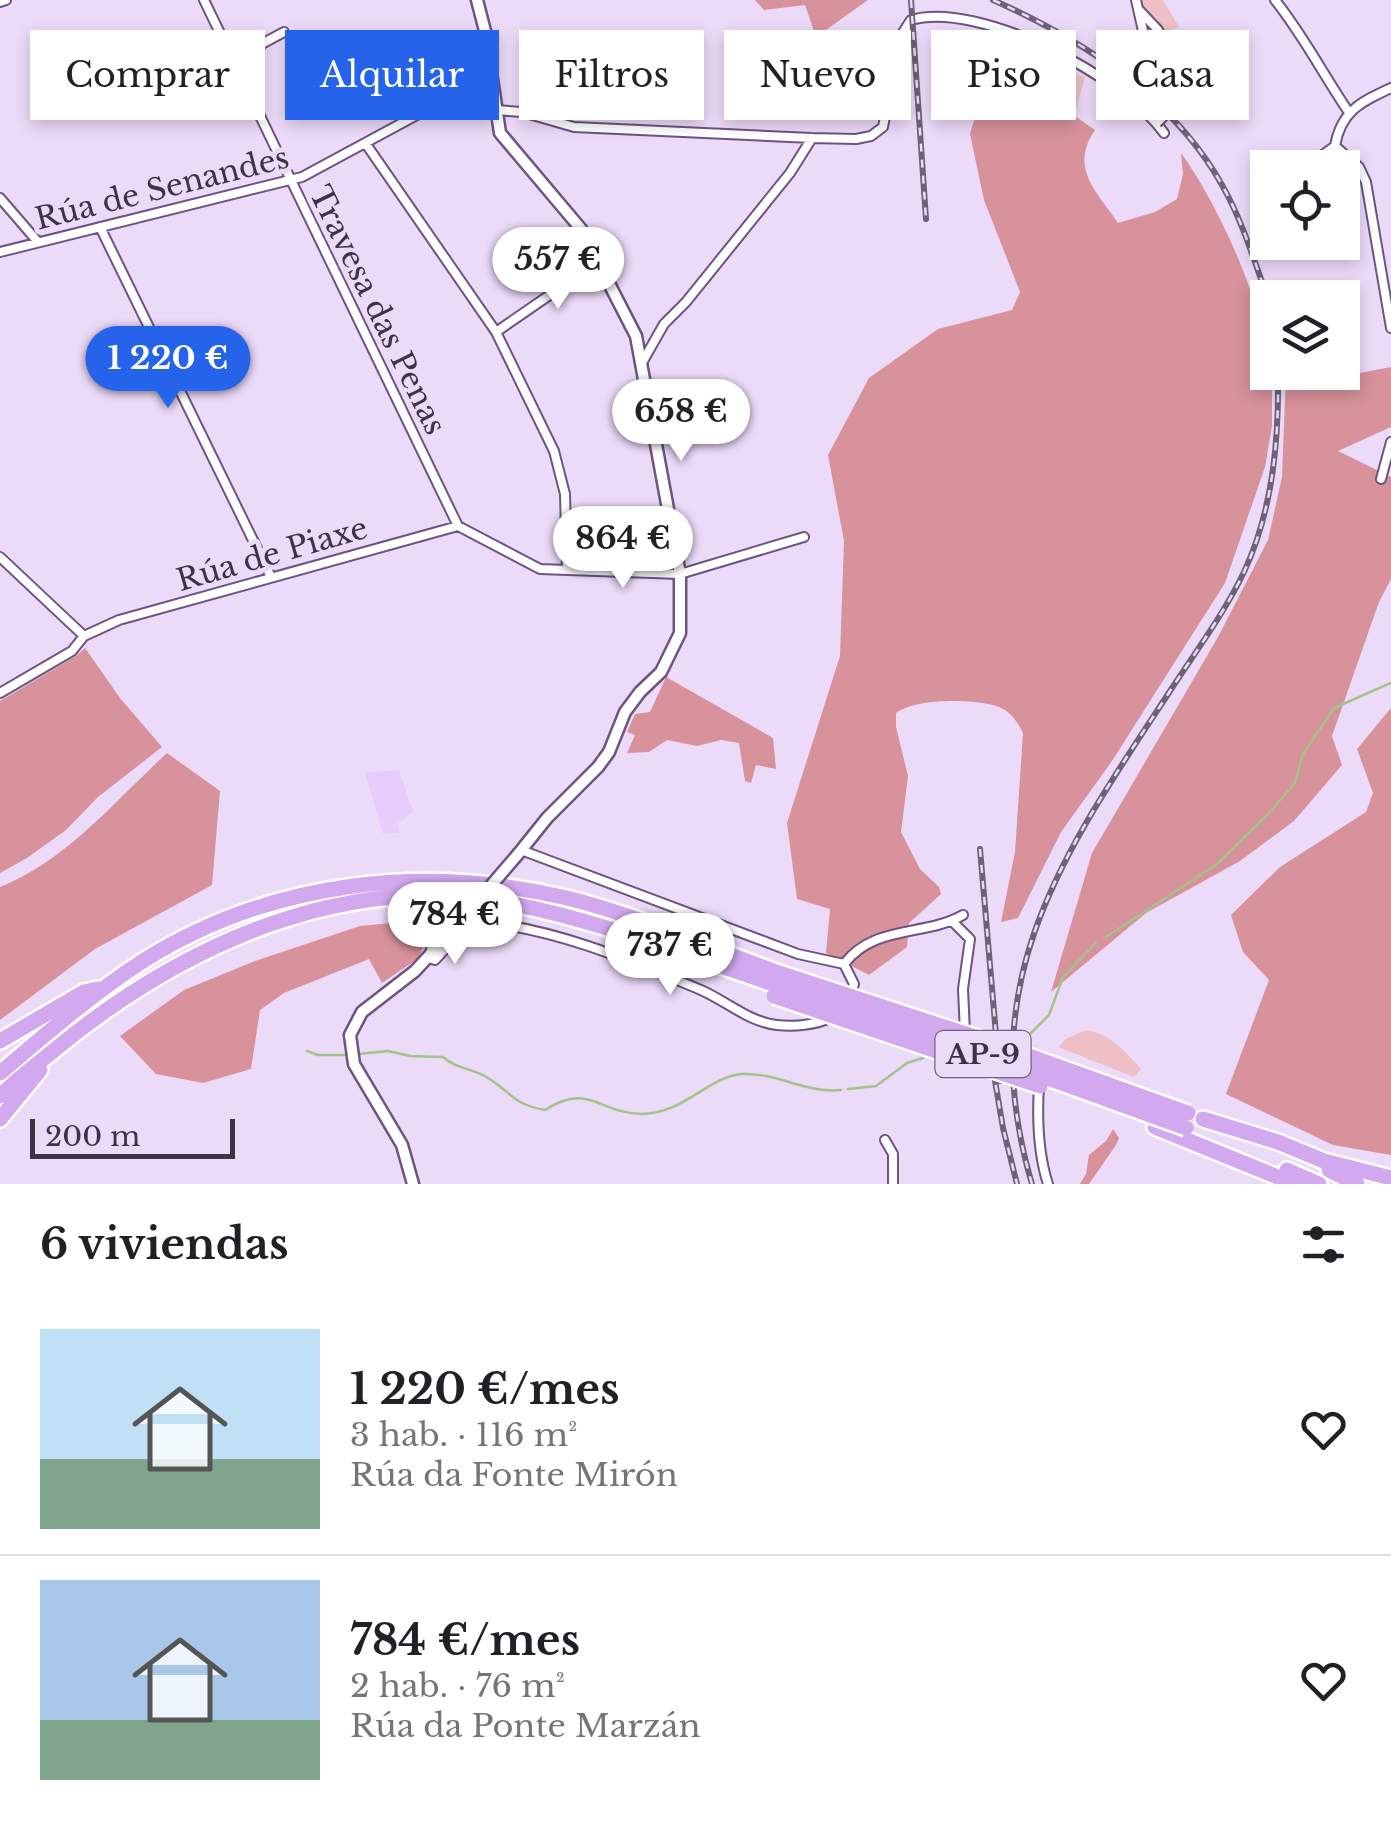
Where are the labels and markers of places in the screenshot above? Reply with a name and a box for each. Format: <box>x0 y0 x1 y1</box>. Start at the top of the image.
pin: 557 € <box>488 227 628 312</box>
pin: 1 220 € <box>76 326 260 411</box>
pin: 658 € <box>611 379 751 464</box>
pin: 864 € <box>553 506 693 591</box>
pin: 784 € <box>385 882 525 967</box>
pin: 737 € <box>600 913 740 998</box>

